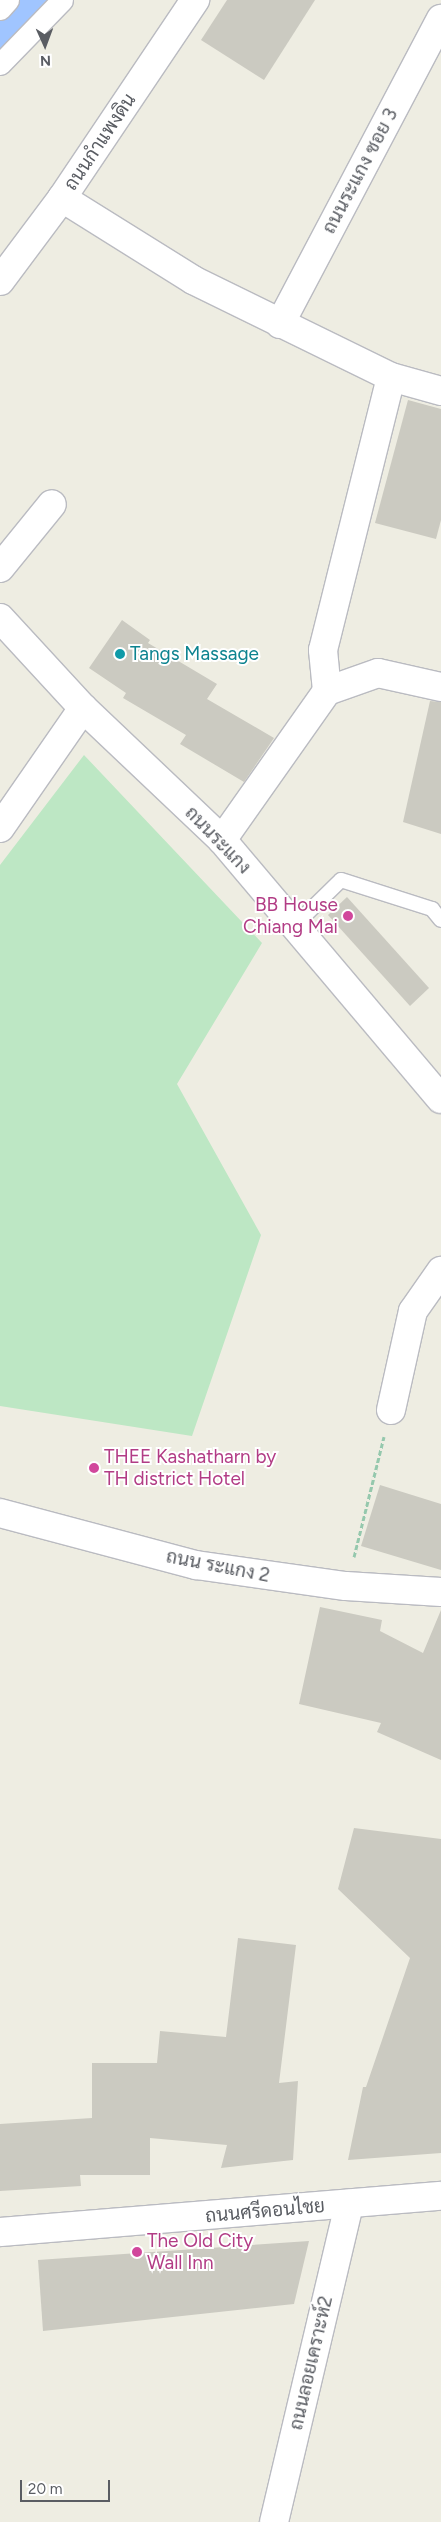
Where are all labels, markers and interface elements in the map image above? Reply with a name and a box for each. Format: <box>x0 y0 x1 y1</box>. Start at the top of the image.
north arrow <box>20 20 70 70</box>
text: N <box>40 52 51 69</box>
street label: ถนนกำแพงดิน <box>59 89 141 195</box>
street label: ถนนระแกง ซอย 3 <box>317 104 403 238</box>
place label: Tangs Massage <box>130 643 259 665</box>
marker: Tangs Massage <box>114 648 126 660</box>
street label: ถนนระแกง <box>180 801 256 879</box>
place label: BB House Chiang Mai <box>243 894 338 938</box>
marker: BB House Chiang Mai <box>342 910 354 922</box>
place label: THEE Kashatharn by TH district Hotel <box>104 1446 276 1490</box>
marker: THEE Kashatharn by TH district Hotel <box>88 1462 100 1474</box>
street label: ถนน ระแกง 2 <box>164 1545 272 1587</box>
street label: ถนนศรีดอนไชย <box>204 2194 326 2228</box>
place label: The Old City Wall Inn <box>147 2230 253 2274</box>
marker: The Old City Wall Inn <box>131 2246 143 2258</box>
street label: ถนนลอยเคราะห์2 <box>284 2294 338 2432</box>
scale bar <box>22 2470 112 2502</box>
text: 20 m <box>28 2480 62 2498</box>

